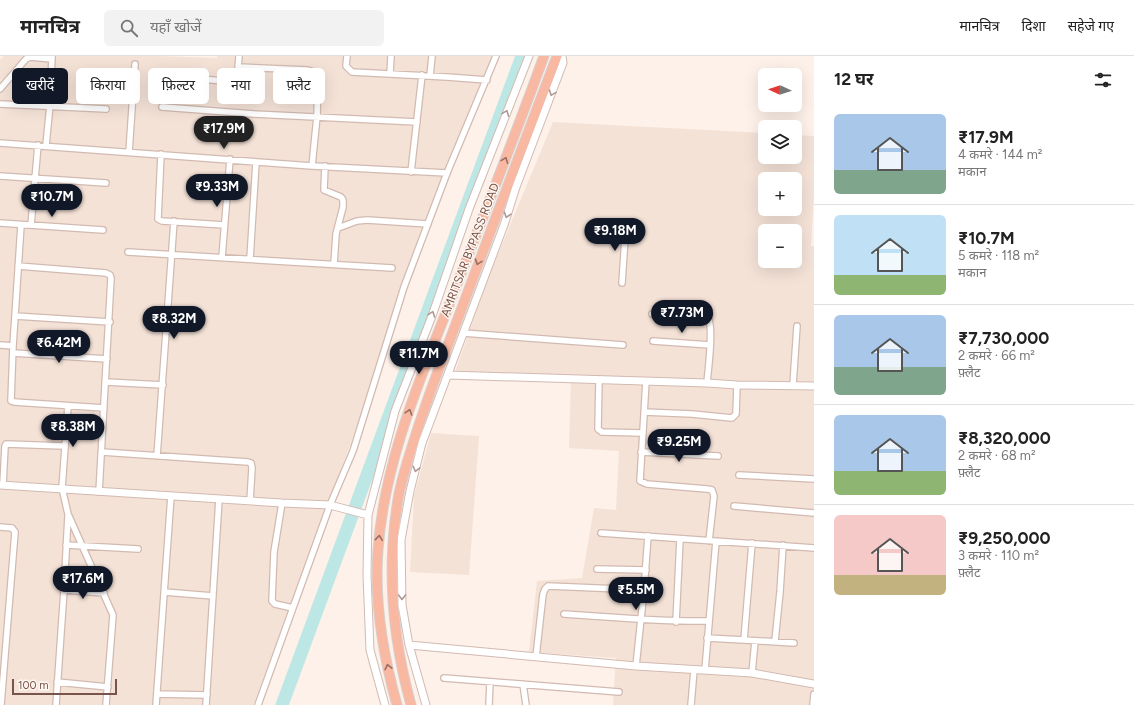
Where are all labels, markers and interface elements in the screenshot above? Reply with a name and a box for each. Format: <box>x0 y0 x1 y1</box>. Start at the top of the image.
search box <box>104 10 384 46</box>
text: मानचित्र <box>20 15 80 38</box>
icon: search <box>118 17 140 39</box>
text: यहाँ खोजें <box>150 18 201 36</box>
text: मानचित्र <box>959 18 999 35</box>
text: दिशा <box>1021 18 1046 35</box>
text: सहेजे गए <box>1068 18 1114 35</box>
chip: खरीदें <box>12 68 68 104</box>
chip: किराया <box>76 68 140 104</box>
chip: फ़िल्टर <box>148 68 209 104</box>
chip: नया <box>217 68 265 104</box>
chip: फ़्लैट <box>273 68 325 104</box>
north arrow <box>758 68 802 112</box>
map controls <box>758 68 802 268</box>
text: 12 घर <box>834 69 874 89</box>
icon: filters <box>1092 69 1114 91</box>
one-way arrow <box>548 89 556 96</box>
one-way arrow <box>502 110 510 117</box>
pin: ₹17.9M <box>191 116 257 150</box>
button: layers <box>758 120 802 164</box>
text: ₹17.9M <box>203 121 245 136</box>
text: ₹17.9M <box>958 127 1013 147</box>
icon: home <box>866 130 914 178</box>
text: 4 कमरे · 144 m² <box>958 147 1043 162</box>
one-way arrow <box>501 156 509 163</box>
text: मकान <box>958 164 986 179</box>
button: + <box>758 172 802 216</box>
pin: ₹9.33M <box>184 174 250 208</box>
text: ₹9.33M <box>195 179 239 194</box>
street label: AMRITSAR BYPASS ROAD <box>438 181 502 319</box>
pin: ₹10.7M <box>19 184 85 218</box>
text: ₹10.7M <box>30 189 74 204</box>
one-way arrow <box>504 212 512 219</box>
pin: ₹9.18M <box>582 218 648 252</box>
text: ₹9.18M <box>593 223 637 238</box>
button: − <box>758 224 802 268</box>
text: ₹10.7M <box>958 228 1015 248</box>
icon: home <box>866 231 914 279</box>
text: 5 कमरे · 118 m² <box>958 248 1039 263</box>
one-way arrow <box>475 259 483 266</box>
text: मकान <box>958 265 986 280</box>
pin: ₹7.73M <box>649 300 715 334</box>
text: ₹7.73M <box>660 305 704 320</box>
pin: ₹8.32M <box>141 306 207 340</box>
text: ₹8.32M <box>152 311 196 326</box>
one-way arrow <box>428 311 436 318</box>
text: ₹7,730,000 <box>958 328 1049 348</box>
pin: ₹6.42M <box>26 330 92 364</box>
icon: home <box>866 331 914 379</box>
text: ₹6.42M <box>36 335 82 350</box>
pin: ₹11.7M <box>386 341 452 375</box>
text: ₹11.7M <box>399 346 439 361</box>
text: 2 कमरे · 66 m² <box>958 348 1035 363</box>
text: फ़्लैट <box>958 365 981 380</box>
one-way arrow <box>404 409 413 416</box>
pin: ₹8.38M <box>40 414 106 448</box>
text: ₹8.38M <box>50 419 96 434</box>
text: ₹8,320,000 <box>958 428 1051 448</box>
pin: ₹9.25M <box>646 429 712 463</box>
icon: home <box>866 431 914 479</box>
text: ₹9.25M <box>657 434 701 449</box>
text: 2 कमरे · 68 m² <box>958 448 1036 463</box>
text: फ़्लैट <box>958 465 981 480</box>
one-way arrow <box>412 466 420 472</box>
text: ₹9,250,000 <box>958 528 1051 548</box>
icon: home <box>866 531 914 579</box>
one-way arrow <box>374 535 383 541</box>
text: 3 कमरे · 110 m² <box>958 548 1039 563</box>
text: फ़्लैट <box>958 565 981 580</box>
pin: ₹17.6M <box>50 566 116 600</box>
text: ₹17.6M <box>62 571 104 586</box>
pin: ₹5.5M <box>608 577 664 611</box>
text: ₹5.5M <box>617 582 655 597</box>
one-way arrow <box>398 594 406 600</box>
one-way arrow <box>384 664 392 670</box>
scale bar <box>12 677 117 696</box>
text: 100 m <box>18 679 49 692</box>

